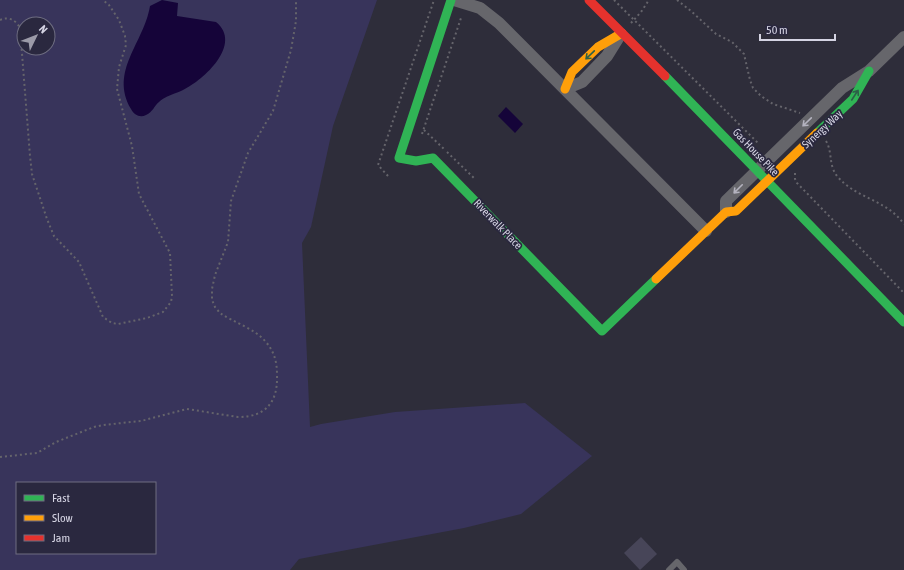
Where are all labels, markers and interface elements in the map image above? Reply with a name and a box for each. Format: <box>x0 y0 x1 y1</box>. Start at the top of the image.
north arrow <box>16 16 56 56</box>
scale bar <box>760 16 835 42</box>
text: N <box>37 23 50 36</box>
text: 50 m <box>766 23 788 37</box>
one-way arrow <box>585 50 595 60</box>
one-way arrow <box>852 89 860 101</box>
street label: Synergy Way <box>799 107 845 151</box>
one-way arrow <box>802 117 812 126</box>
street label: Gas House Pike <box>731 126 781 178</box>
one-way arrow <box>733 184 742 194</box>
street label: Riverwalk Place <box>471 197 525 251</box>
legend <box>16 482 156 554</box>
text: Fast <box>52 491 70 505</box>
text: Slow <box>52 511 73 525</box>
text: Jam <box>52 531 70 545</box>

